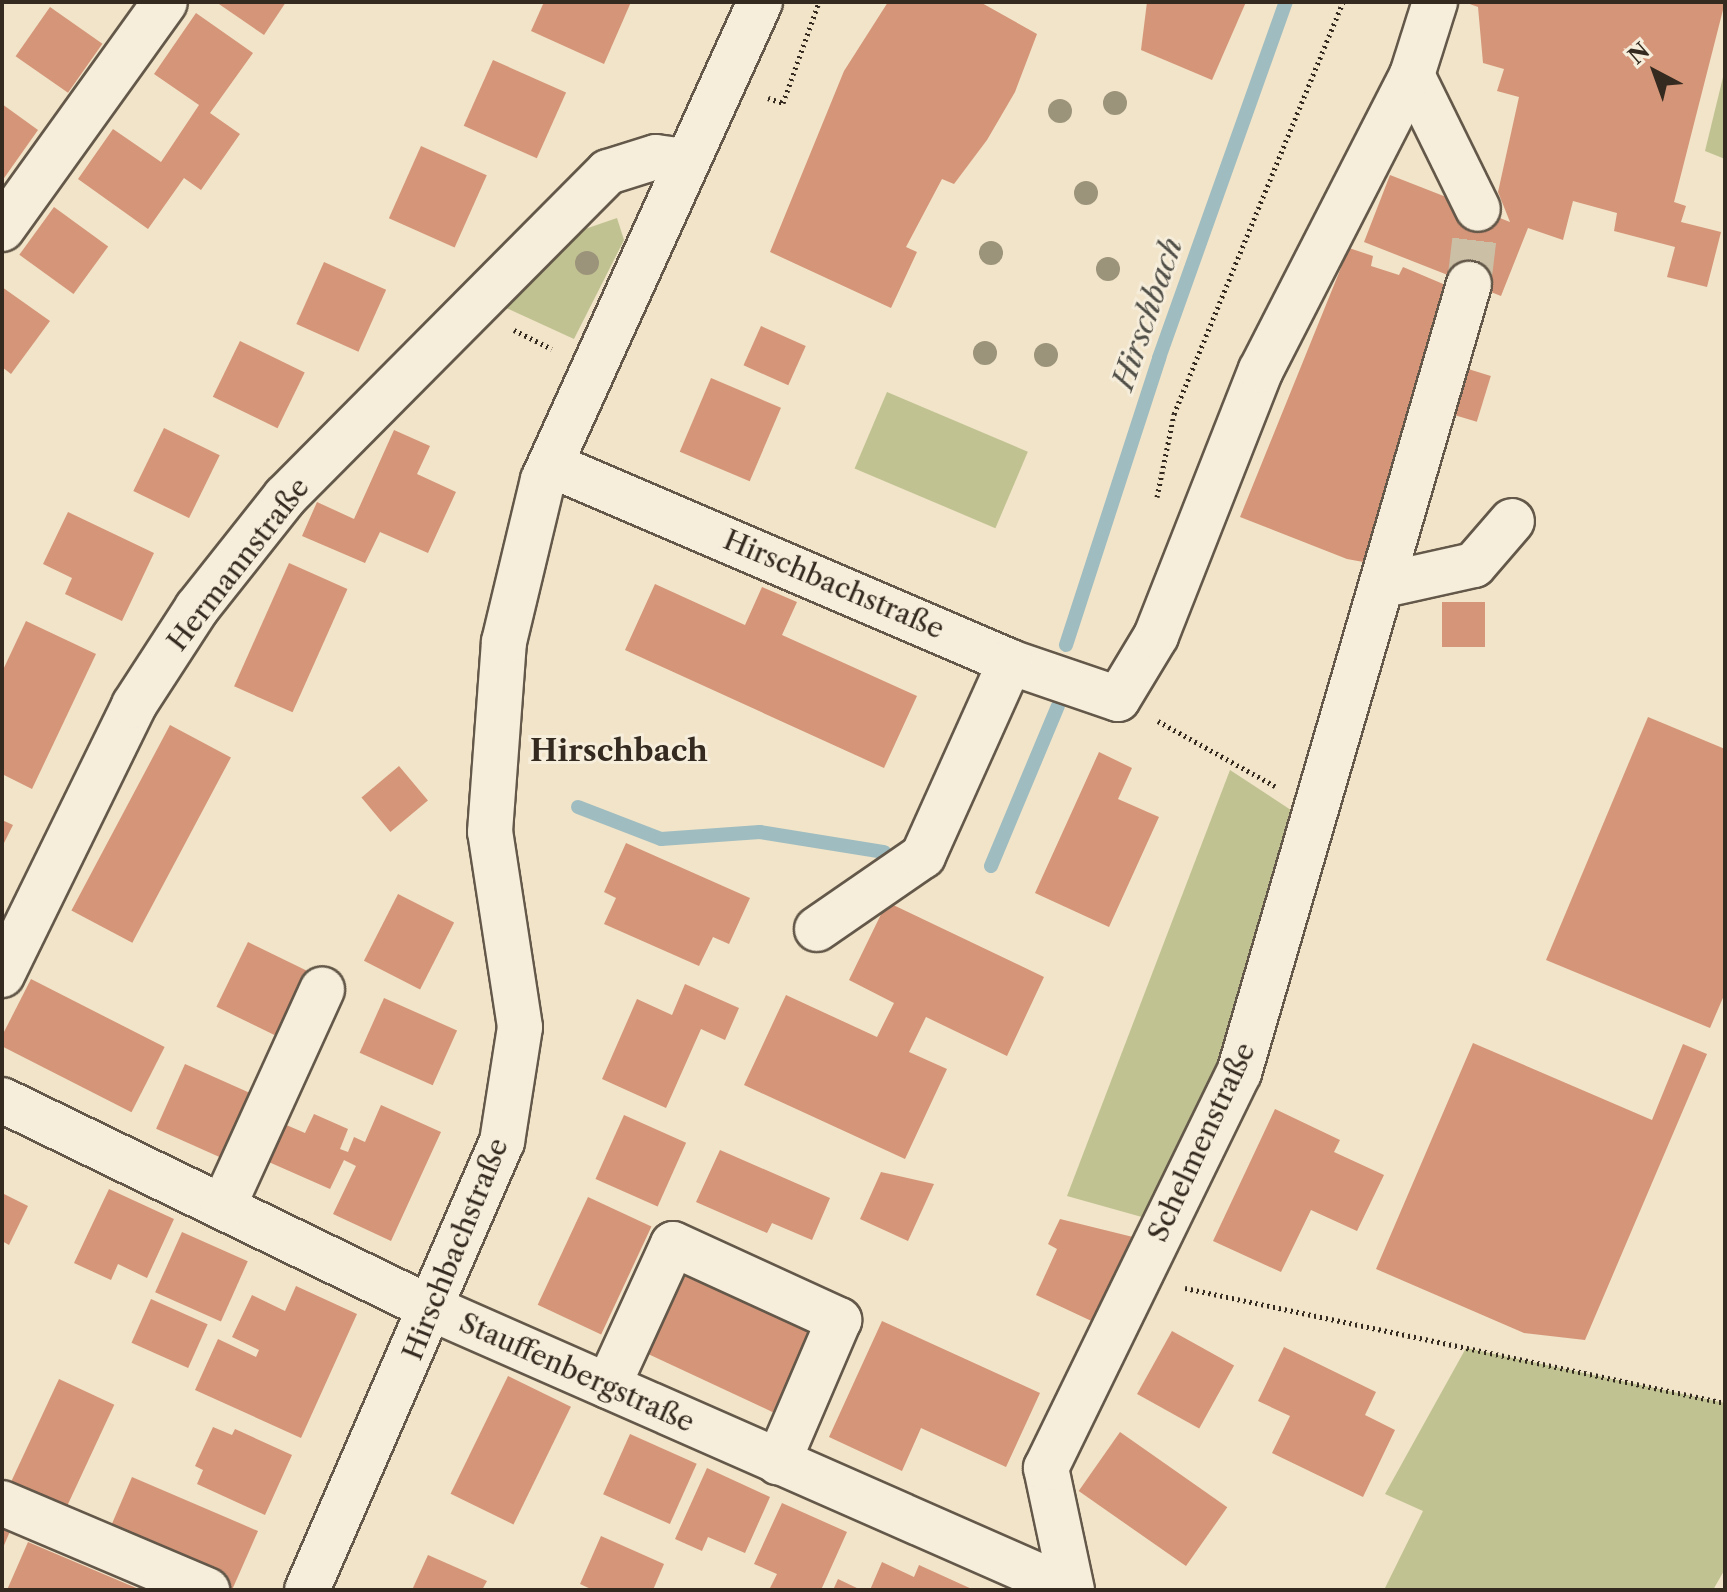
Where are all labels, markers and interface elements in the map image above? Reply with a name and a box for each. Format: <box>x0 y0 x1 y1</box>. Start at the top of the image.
north arrow <box>1615 32 1695 112</box>
text: N <box>1623 37 1655 70</box>
water label: Hirschbach <box>1105 233 1191 395</box>
street label: Hermannstraße <box>160 471 316 657</box>
street label: Hirschbachstraße <box>719 522 949 646</box>
district label: Hirschbach <box>530 733 708 769</box>
street label: Schelmenstraße <box>1140 1037 1262 1247</box>
street label: Hirschbachstraße <box>395 1133 515 1365</box>
street label: Stauffenbergstraße <box>454 1305 700 1439</box>

